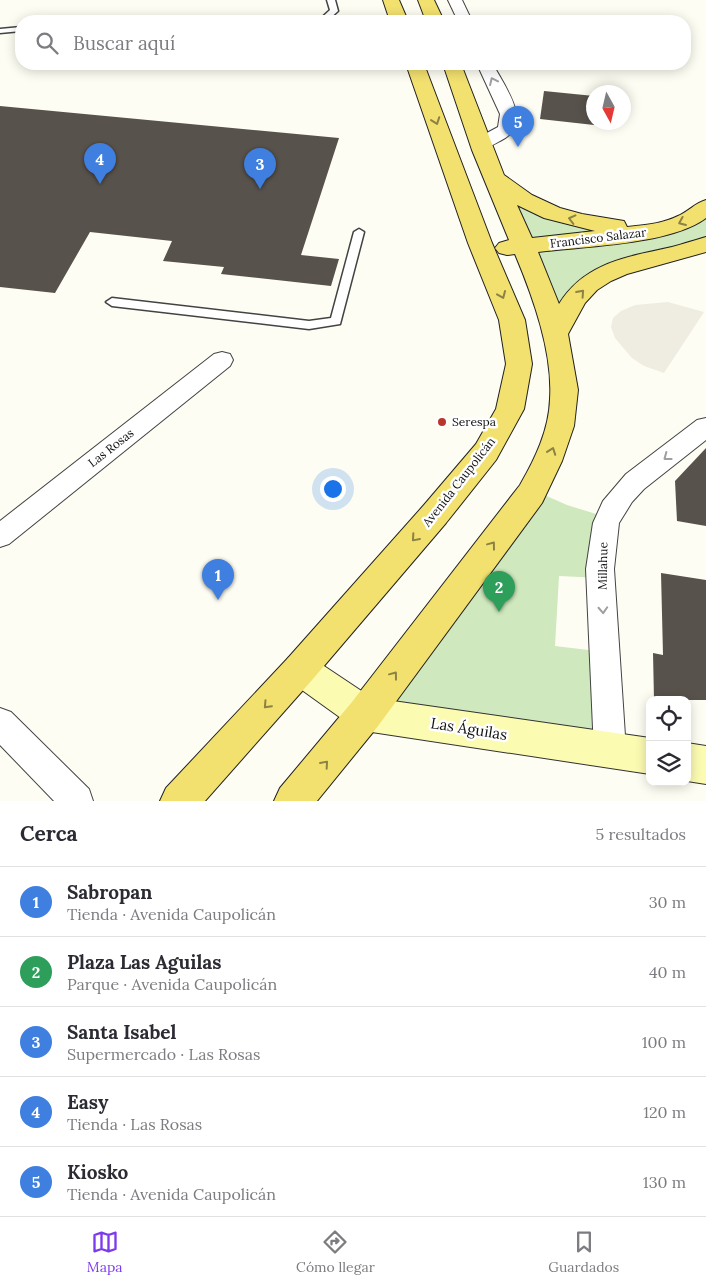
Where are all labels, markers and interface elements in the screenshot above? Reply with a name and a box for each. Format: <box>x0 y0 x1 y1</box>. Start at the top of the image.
search box <box>15 15 691 70</box>
icon: search <box>33 29 61 57</box>
text: Buscar aquí <box>73 31 175 55</box>
one-way arrow <box>489 77 499 86</box>
north arrow <box>586 85 631 130</box>
pin: 5 <box>502 106 534 147</box>
one-way arrow <box>430 116 440 125</box>
pin: 4 <box>84 143 116 184</box>
pin: 3 <box>244 148 276 189</box>
one-way arrow <box>569 215 577 225</box>
one-way arrow <box>678 216 687 226</box>
street label: Francisco Salazar <box>549 224 648 251</box>
one-way arrow <box>575 289 584 298</box>
one-way arrow <box>496 290 506 299</box>
place label: Serespa <box>452 414 496 429</box>
marker: Serespa <box>436 416 448 428</box>
street label: Las Rosas <box>85 425 137 470</box>
street label: Avenida Caupolicán <box>418 434 498 530</box>
one-way arrow <box>546 447 556 455</box>
one-way arrow <box>664 451 673 459</box>
your location <box>320 476 346 502</box>
one-way arrow <box>411 532 420 541</box>
one-way arrow <box>486 541 495 551</box>
street label: Millahue <box>595 541 610 590</box>
pin: 1 <box>202 559 234 600</box>
pin: 2 <box>483 571 515 612</box>
one-way arrow <box>597 607 608 615</box>
one-way arrow <box>389 672 397 681</box>
map controls <box>646 696 691 786</box>
button: locate <box>646 696 691 741</box>
one-way arrow <box>264 700 273 709</box>
street label: Las Águilas <box>429 713 509 744</box>
button: layers <box>646 741 691 786</box>
one-way arrow <box>319 761 327 770</box>
text: Cerca <box>20 820 78 847</box>
text: 5 resultados <box>595 824 686 844</box>
text: Sabropan <box>67 880 152 904</box>
text: 1 <box>33 892 39 912</box>
text: 30 m <box>649 892 686 912</box>
text: Tienda · Avenida Caupolicán <box>67 904 276 924</box>
text: Plaza Las Aguilas <box>67 950 222 974</box>
text: 2 <box>32 962 40 982</box>
text: 40 m <box>649 962 686 982</box>
text: Parque · Avenida Caupolicán <box>67 974 277 994</box>
text: Santa Isabel <box>67 1020 176 1044</box>
text: 3 <box>32 1032 40 1052</box>
text: 100 m <box>642 1032 686 1052</box>
text: Supermercado · Las Rosas <box>67 1044 260 1064</box>
text: Easy <box>67 1090 109 1114</box>
text: 4 <box>32 1102 40 1122</box>
text: 120 m <box>643 1102 686 1122</box>
text: Tienda · Las Rosas <box>67 1114 202 1134</box>
text: Kiosko <box>67 1160 128 1184</box>
text: 5 <box>32 1172 40 1192</box>
text: 130 m <box>643 1172 686 1192</box>
text: Tienda · Avenida Caupolicán <box>67 1184 276 1204</box>
tab: Mapa <box>87 1228 122 1276</box>
tab: Cómo llegar <box>296 1228 375 1276</box>
tab: Guardados <box>548 1228 619 1276</box>

